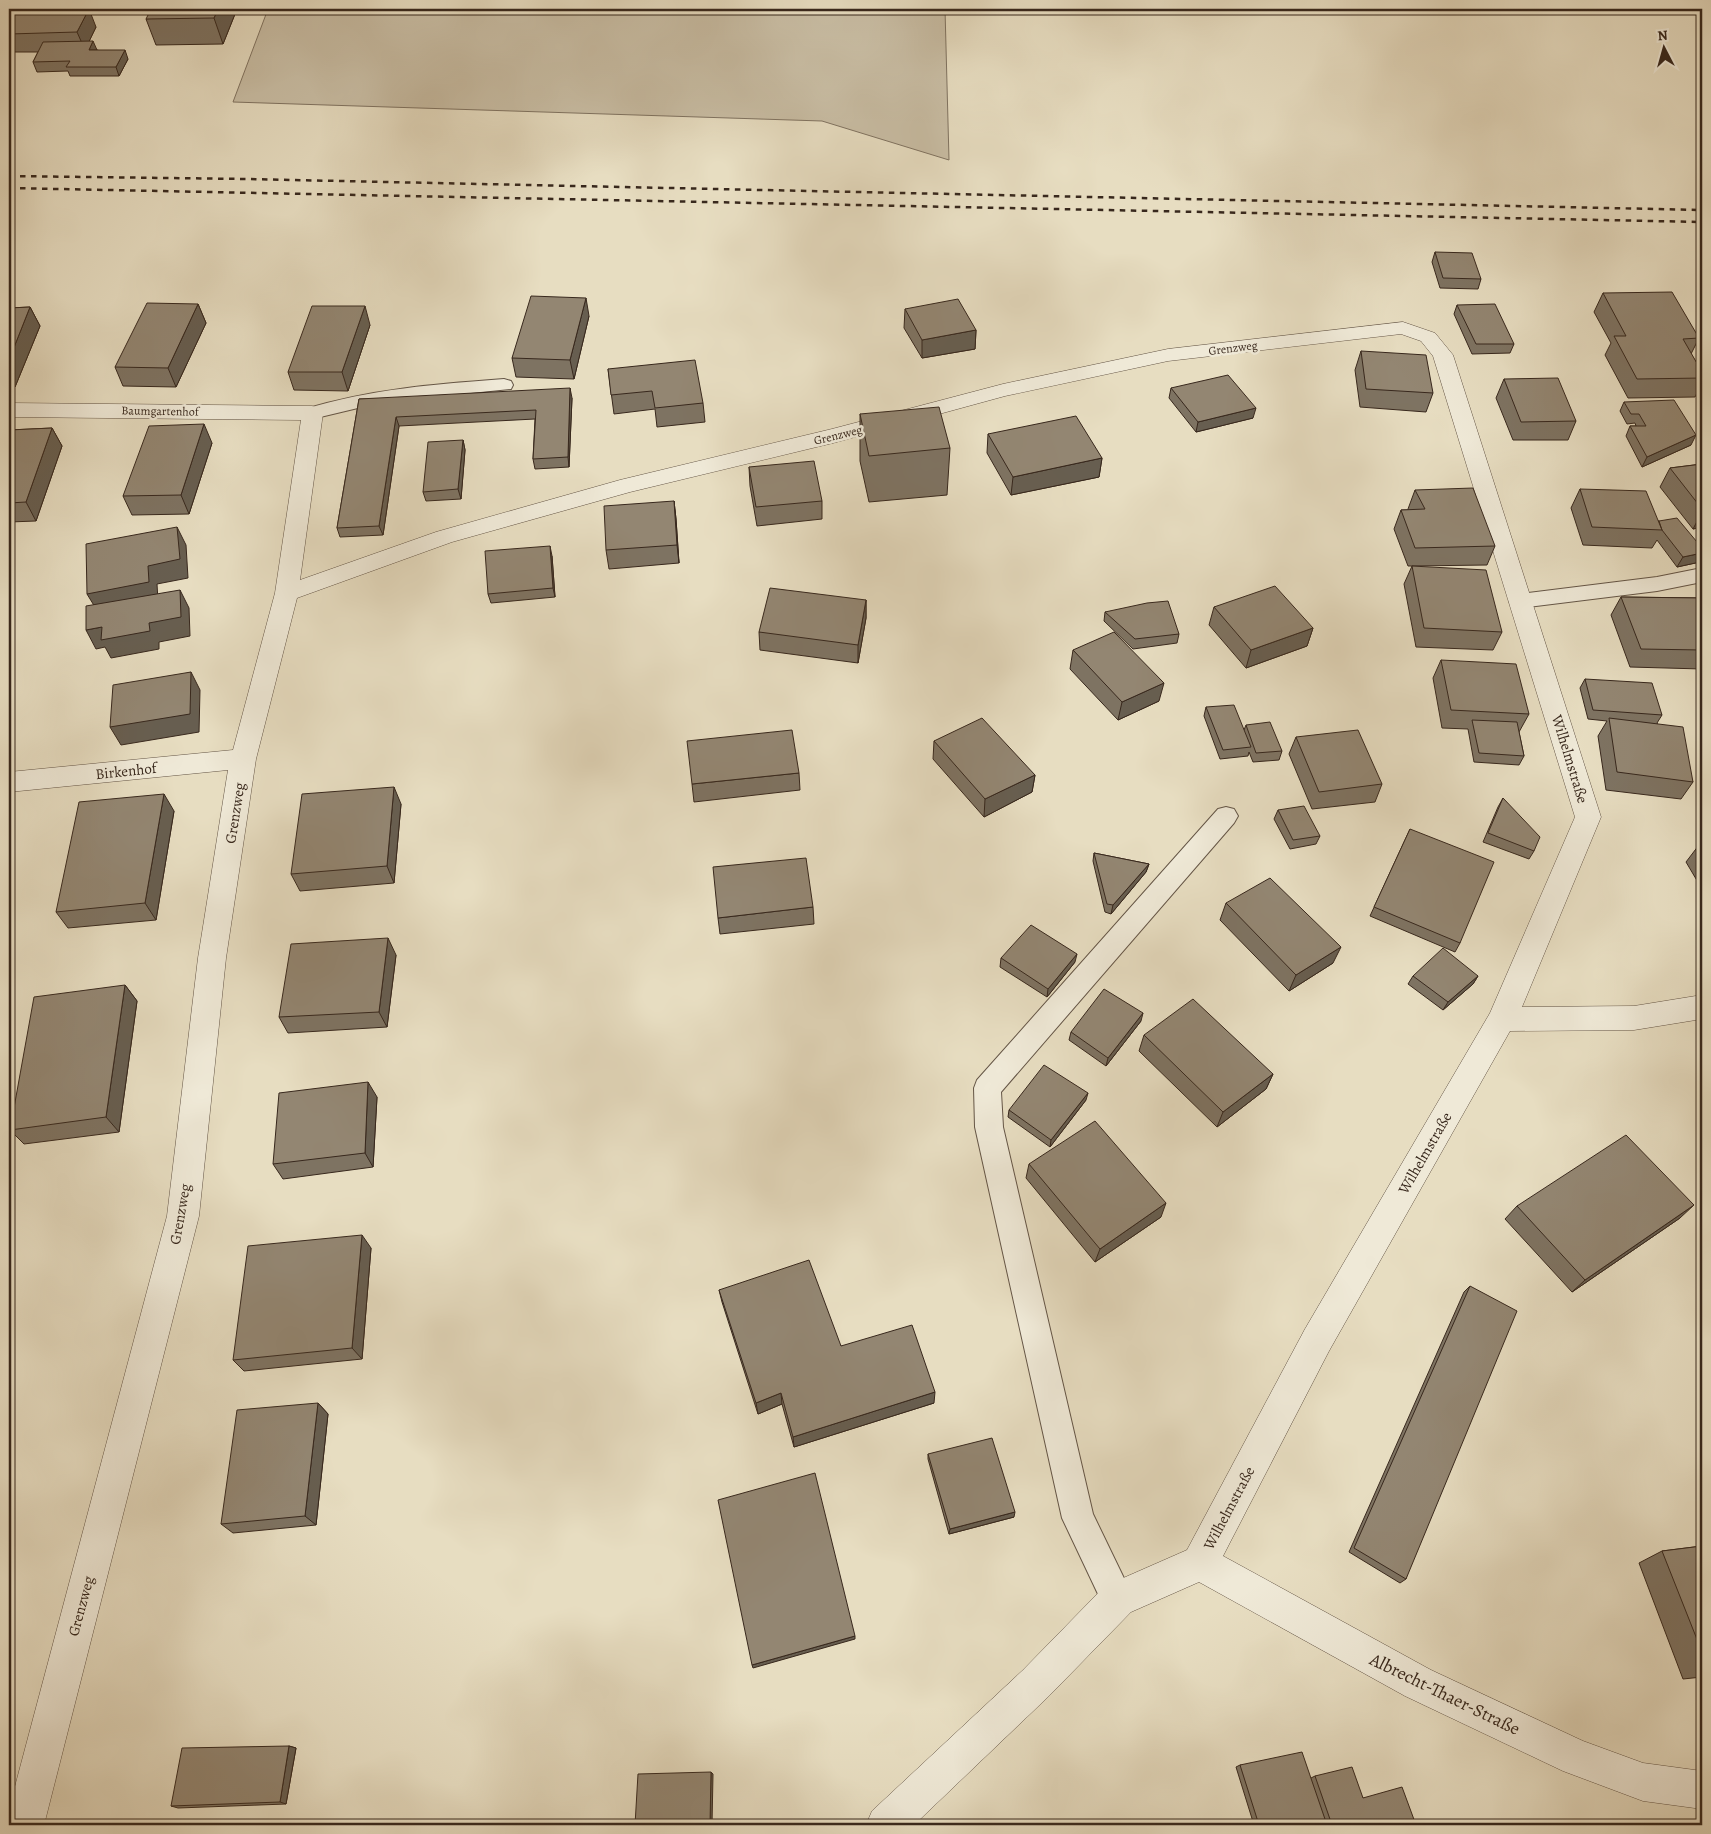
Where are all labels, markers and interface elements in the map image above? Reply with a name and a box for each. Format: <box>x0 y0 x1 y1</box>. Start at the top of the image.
north arrow <box>1638 22 1688 72</box>
text: N <box>1657 26 1669 46</box>
street label: Grenzweg <box>1208 337 1258 359</box>
street label: Baumgartenhof <box>121 402 201 420</box>
street label: Grenzweg <box>812 421 864 449</box>
street label: Wilhelmstraße <box>1547 711 1593 806</box>
street label: Birkenhof <box>94 758 160 784</box>
street label: Grenzweg <box>220 781 250 845</box>
street label: Wilhelmstraße <box>1393 1108 1457 1198</box>
street label: Grenzweg <box>165 1181 195 1246</box>
street label: Wilhelmstraße <box>1198 1463 1259 1554</box>
street label: Grenzweg <box>63 1573 99 1638</box>
street label: Albrecht-Thaer-Straße <box>1365 1647 1524 1741</box>

